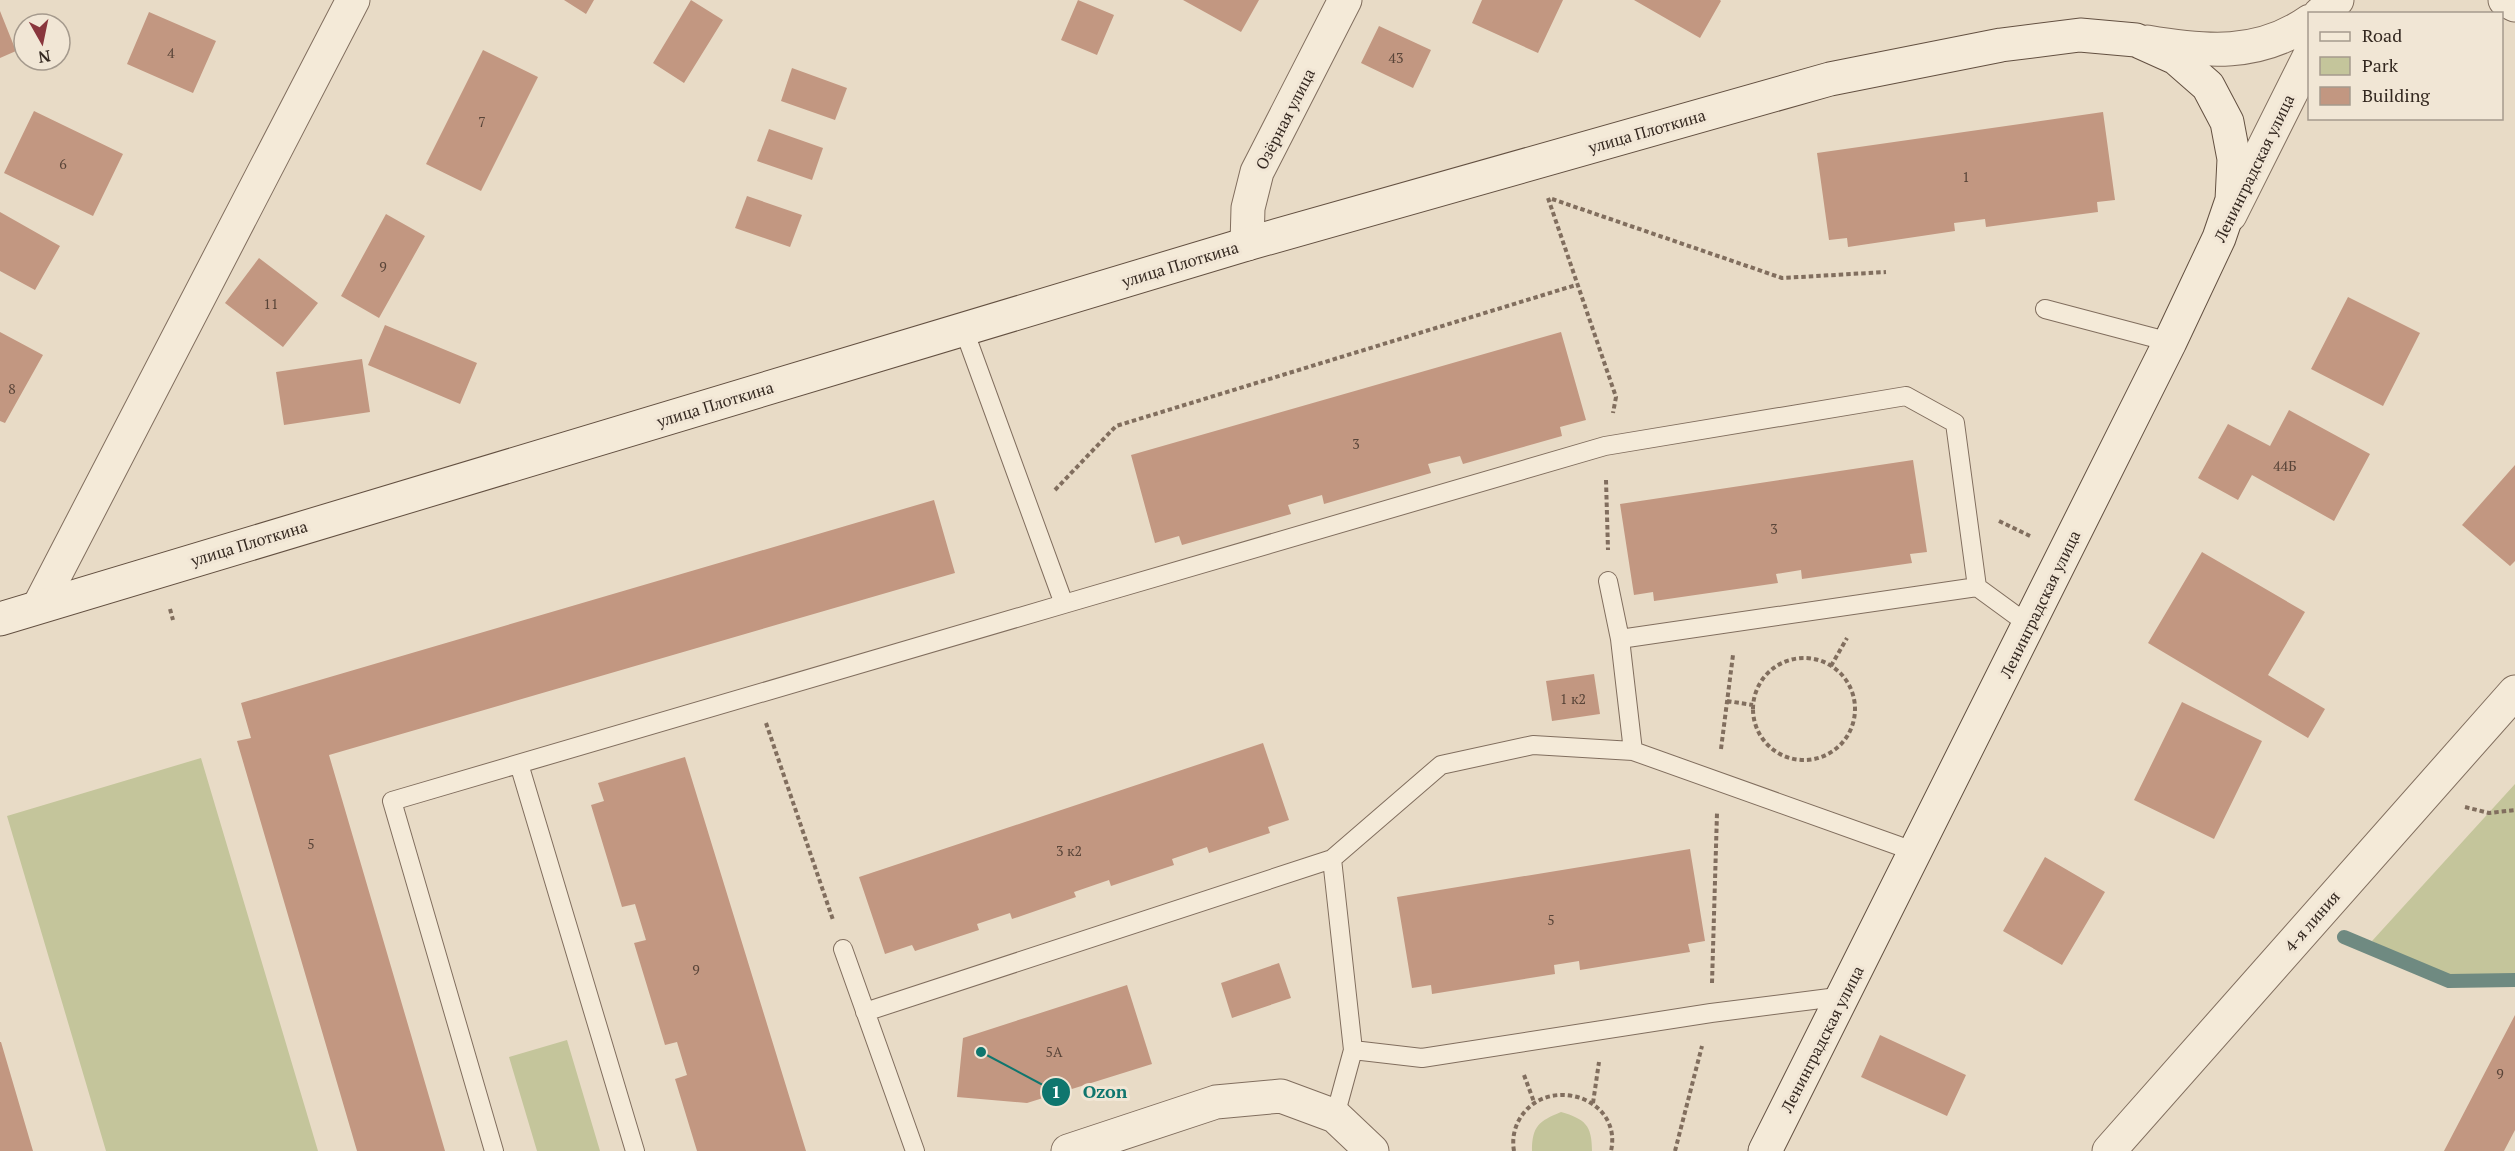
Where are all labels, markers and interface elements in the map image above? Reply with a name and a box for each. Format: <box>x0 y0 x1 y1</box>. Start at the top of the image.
north arrow <box>12 12 72 72</box>
legend <box>2308 12 2503 120</box>
text: Road <box>2362 23 2402 47</box>
house number: 4 <box>167 43 175 62</box>
text: N <box>37 45 52 69</box>
house number: 43 <box>1389 48 1403 67</box>
text: Park <box>2362 53 2399 77</box>
street label: Озёрная улица <box>1250 65 1320 173</box>
text: Building <box>2362 83 2430 107</box>
street label: Ленинградская улица <box>2208 90 2299 246</box>
street label: улица Плоткина <box>1585 104 1708 159</box>
house number: 7 <box>478 112 486 131</box>
house number: 6 <box>59 154 67 173</box>
house number: 1 <box>1962 167 1970 186</box>
street label: улица Плоткина <box>1118 236 1241 293</box>
house number: 9 <box>379 257 387 276</box>
house number: 11 <box>264 294 278 313</box>
street label: улица Плоткина <box>653 376 776 433</box>
house number: 8 <box>8 379 16 398</box>
house number: 3 <box>1352 434 1360 453</box>
house number: 44Б <box>2273 456 2297 475</box>
street label: улица Плоткина <box>187 515 310 572</box>
house number: 3 <box>1770 519 1778 538</box>
street label: Ленинградская улица <box>1994 526 2085 682</box>
house number: 1 к2 <box>1560 689 1586 708</box>
house number: 5 <box>307 834 315 853</box>
house number: 3 к2 <box>1056 841 1082 860</box>
street label: 4-я линия <box>2279 886 2345 956</box>
house number: 5 <box>1547 910 1555 929</box>
house number: 9 <box>692 960 700 979</box>
street label: Ленинградская улица <box>1775 962 1869 1117</box>
house number: 5А <box>1045 1042 1063 1061</box>
house number: 9 <box>2496 1064 2504 1083</box>
callout: Ozon <box>1041 1074 1139 1110</box>
text: 1 <box>1051 1079 1061 1103</box>
text: Ozon <box>1083 1079 1128 1103</box>

